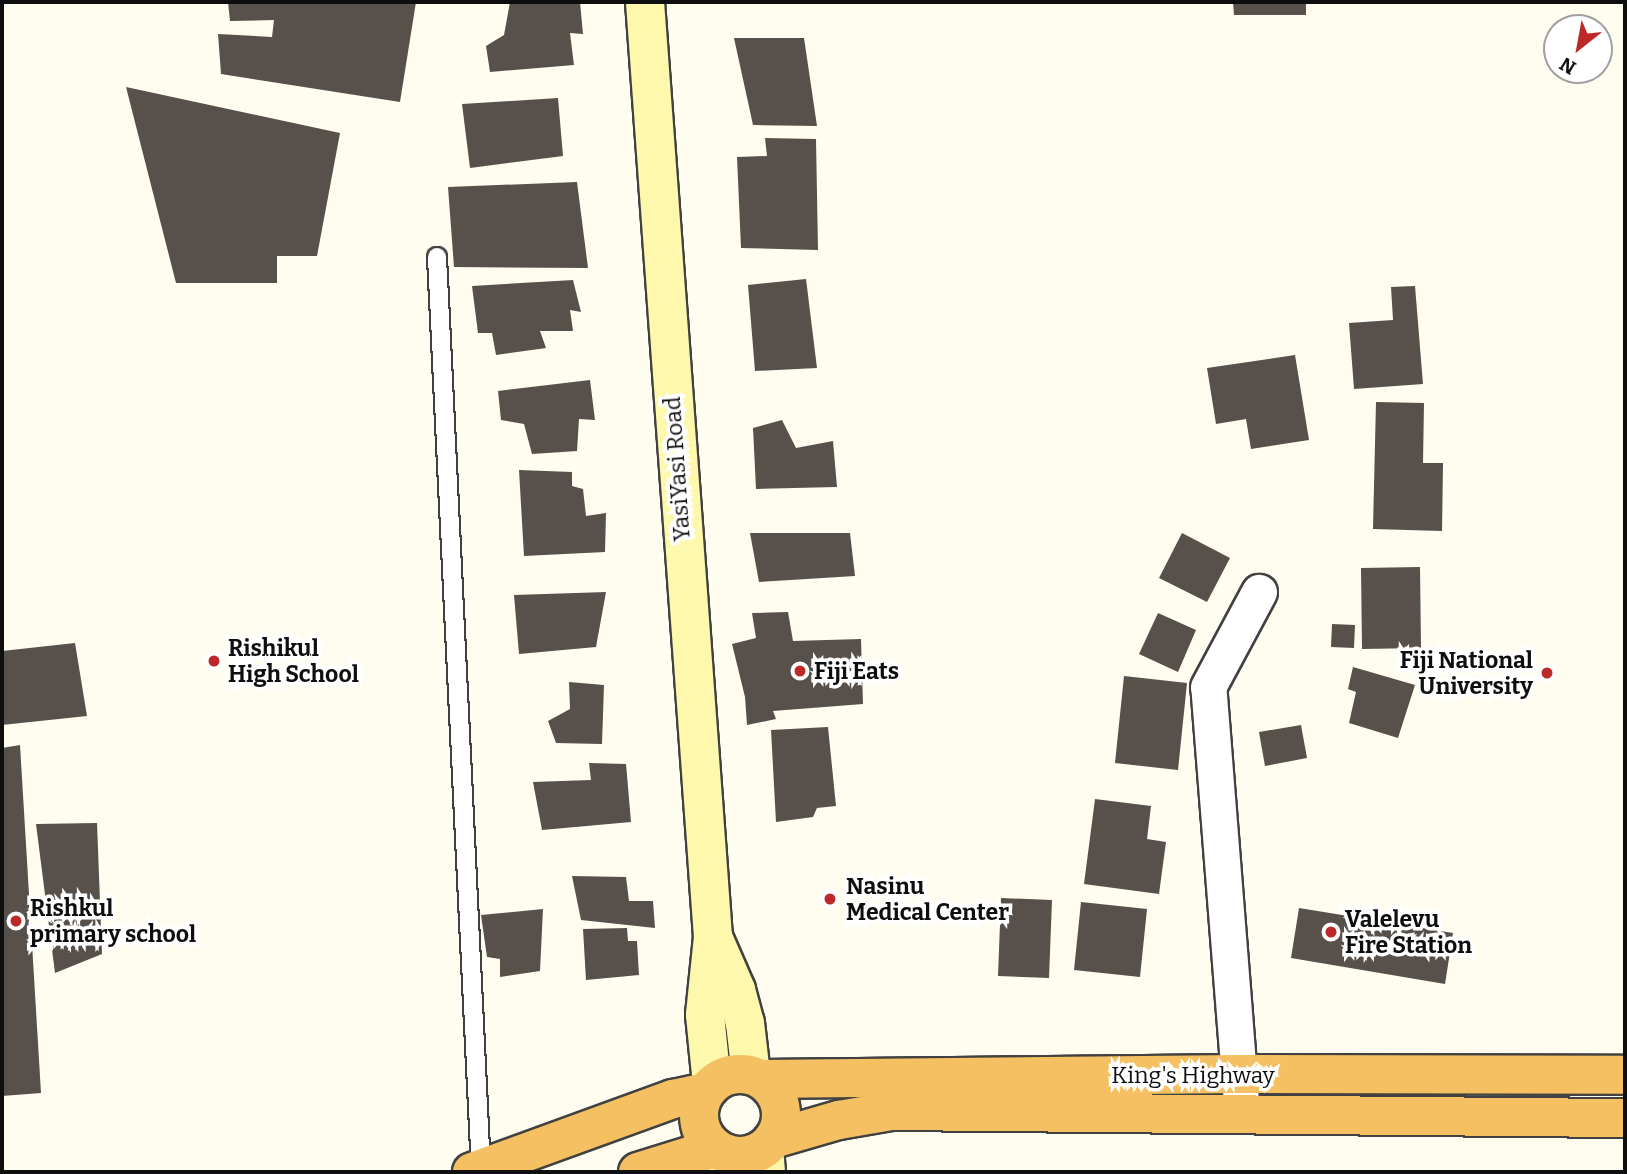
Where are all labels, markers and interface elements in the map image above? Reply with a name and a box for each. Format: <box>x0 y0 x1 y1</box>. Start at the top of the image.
north arrow <box>1543 14 1613 84</box>
text: N <box>1556 52 1580 79</box>
street label: YasiYasi Road <box>658 396 696 542</box>
place label: Rishikul High School <box>228 634 359 688</box>
place label: Fiji National University <box>1400 646 1533 700</box>
marker: Rishikul High School <box>206 653 222 669</box>
place label: Fiji Eats <box>814 657 899 685</box>
marker: Fiji Eats <box>792 663 808 679</box>
marker: Fiji National University <box>1539 665 1555 681</box>
place label: Nasinu Medical Center <box>846 872 1009 926</box>
marker: Nasinu Medical Center <box>820 889 840 909</box>
place label: Rishkul primary school <box>30 894 196 948</box>
place label: Valelevu Fire Station <box>1345 905 1472 959</box>
marker: Rishkul primary school <box>8 913 24 929</box>
marker: Valelevu Fire Station <box>1323 924 1339 940</box>
street label: King's Highway <box>1111 1061 1275 1089</box>

